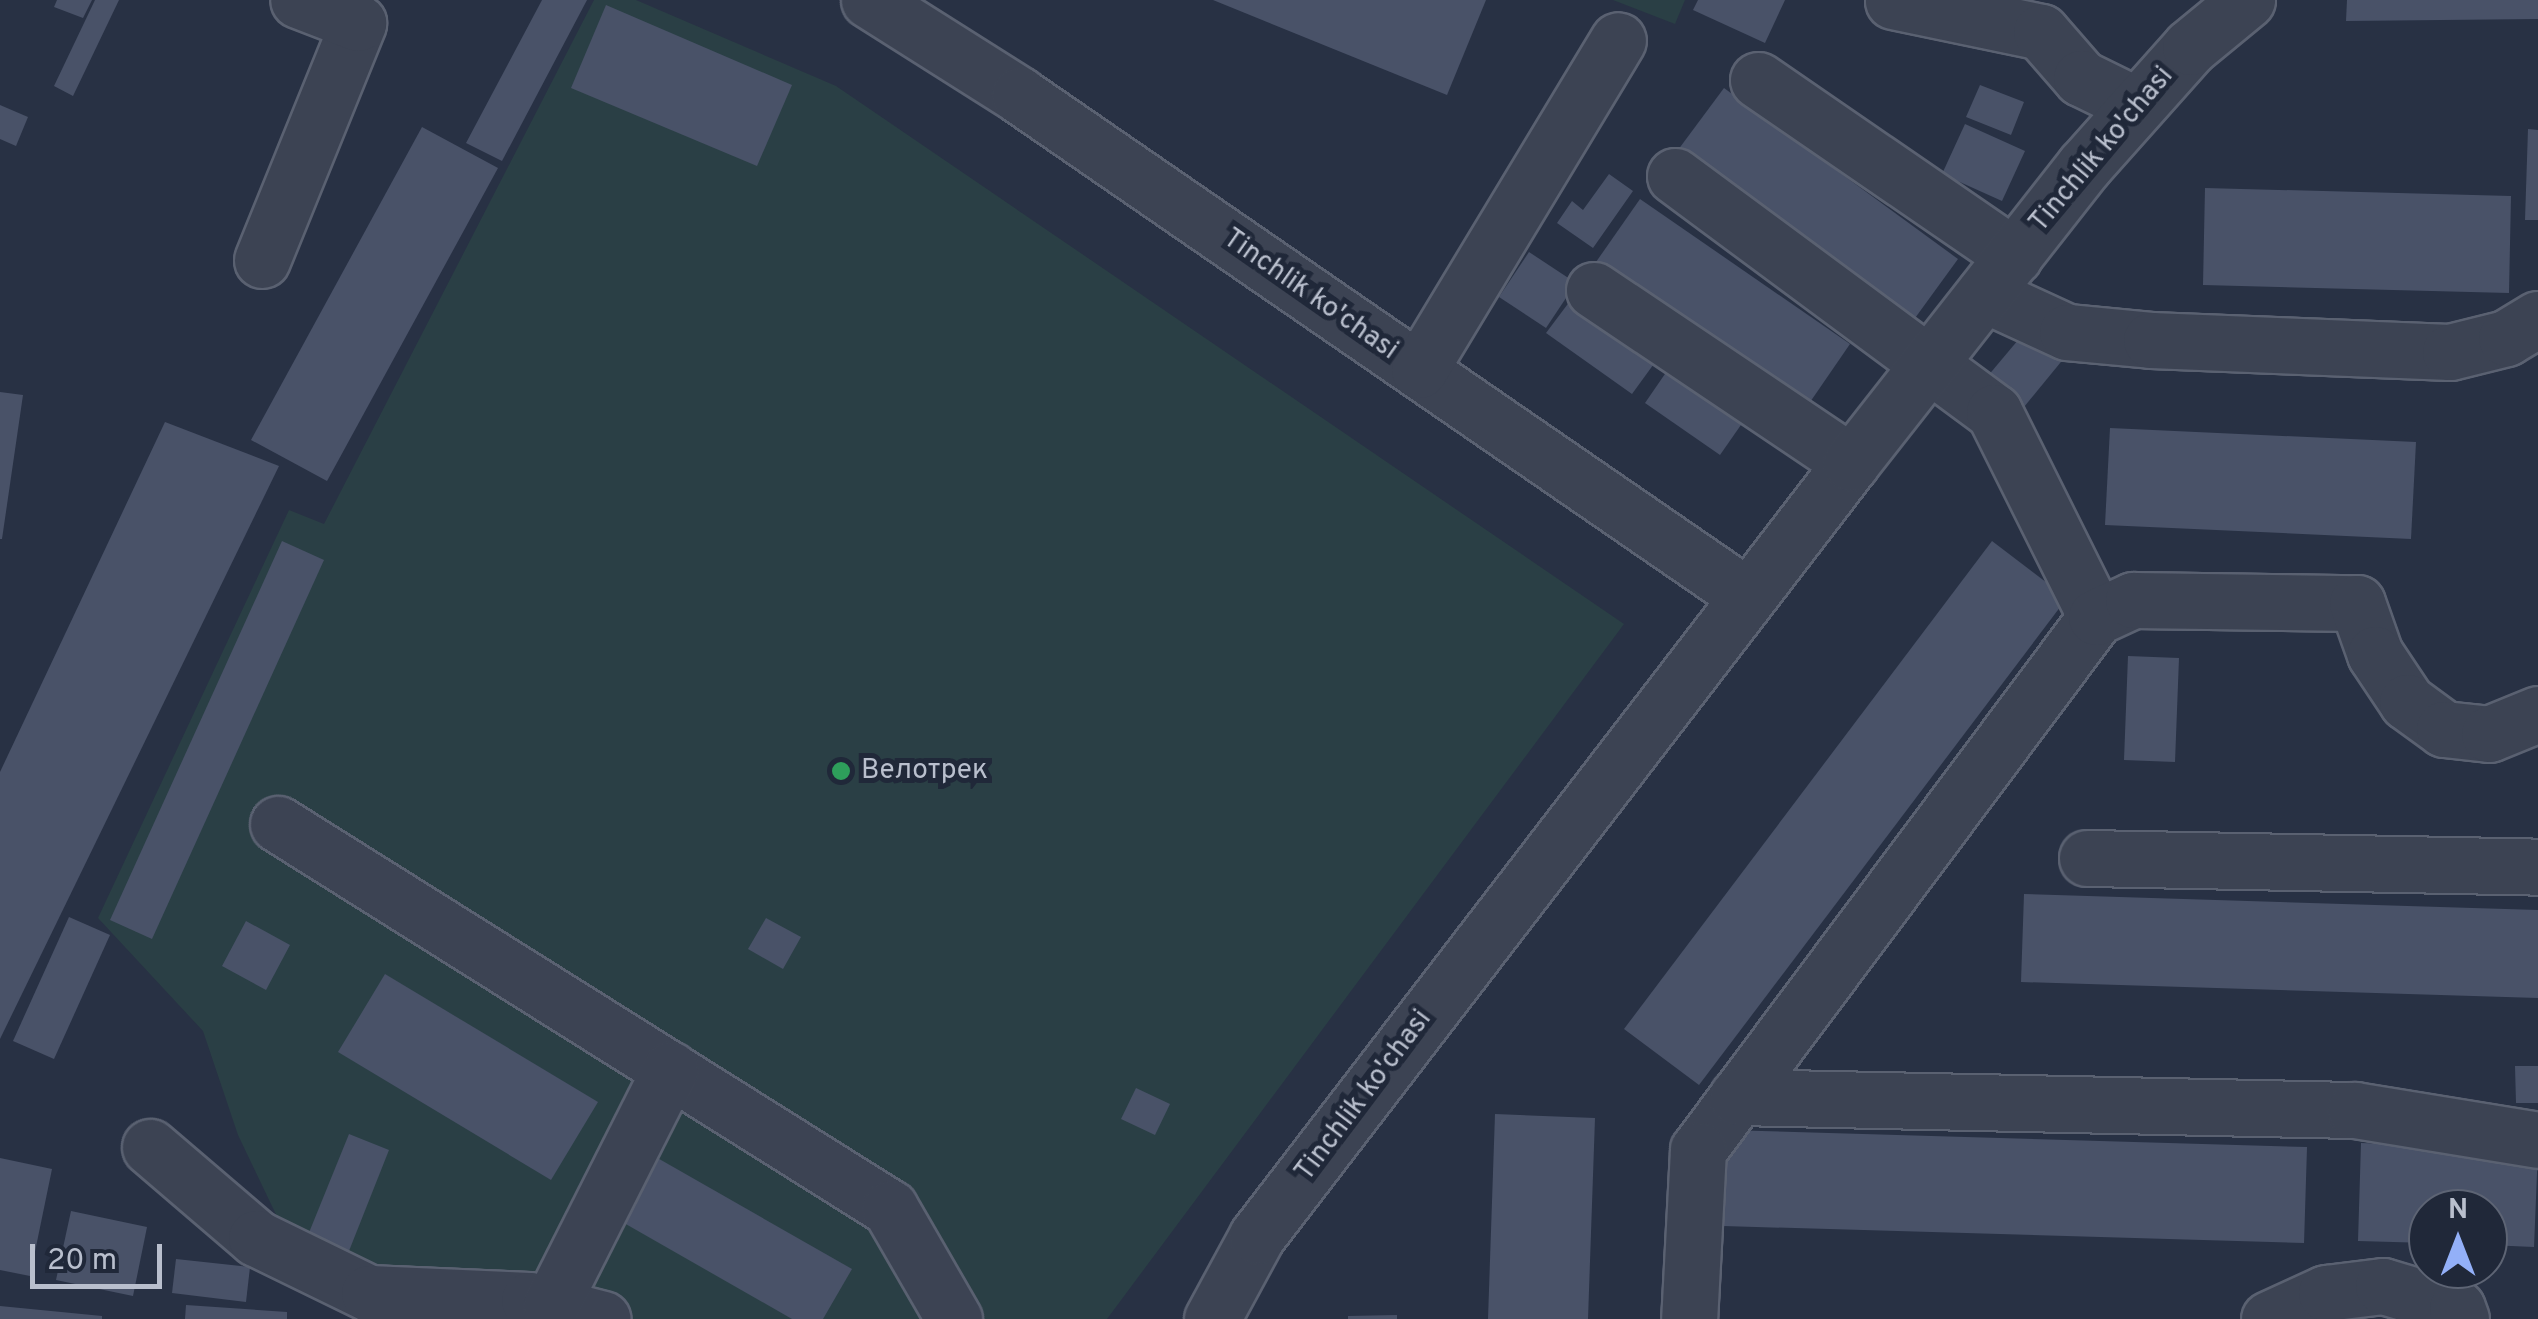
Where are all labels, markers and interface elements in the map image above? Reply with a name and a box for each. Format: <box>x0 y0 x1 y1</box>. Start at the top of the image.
street label: Tinchlik ko'chasi <box>2023 60 2181 240</box>
street label: Tinchlik ko'chasi <box>1216 222 1404 368</box>
place label: Велотрек <box>861 754 988 788</box>
marker: Велотрек <box>830 760 852 782</box>
street label: Tinchlik ko'chasi <box>1289 1004 1439 1188</box>
north arrow <box>2408 1189 2508 1289</box>
text: N <box>2448 1193 2468 1229</box>
scale bar <box>35 1224 168 1286</box>
text: 20 m <box>47 1243 117 1280</box>

